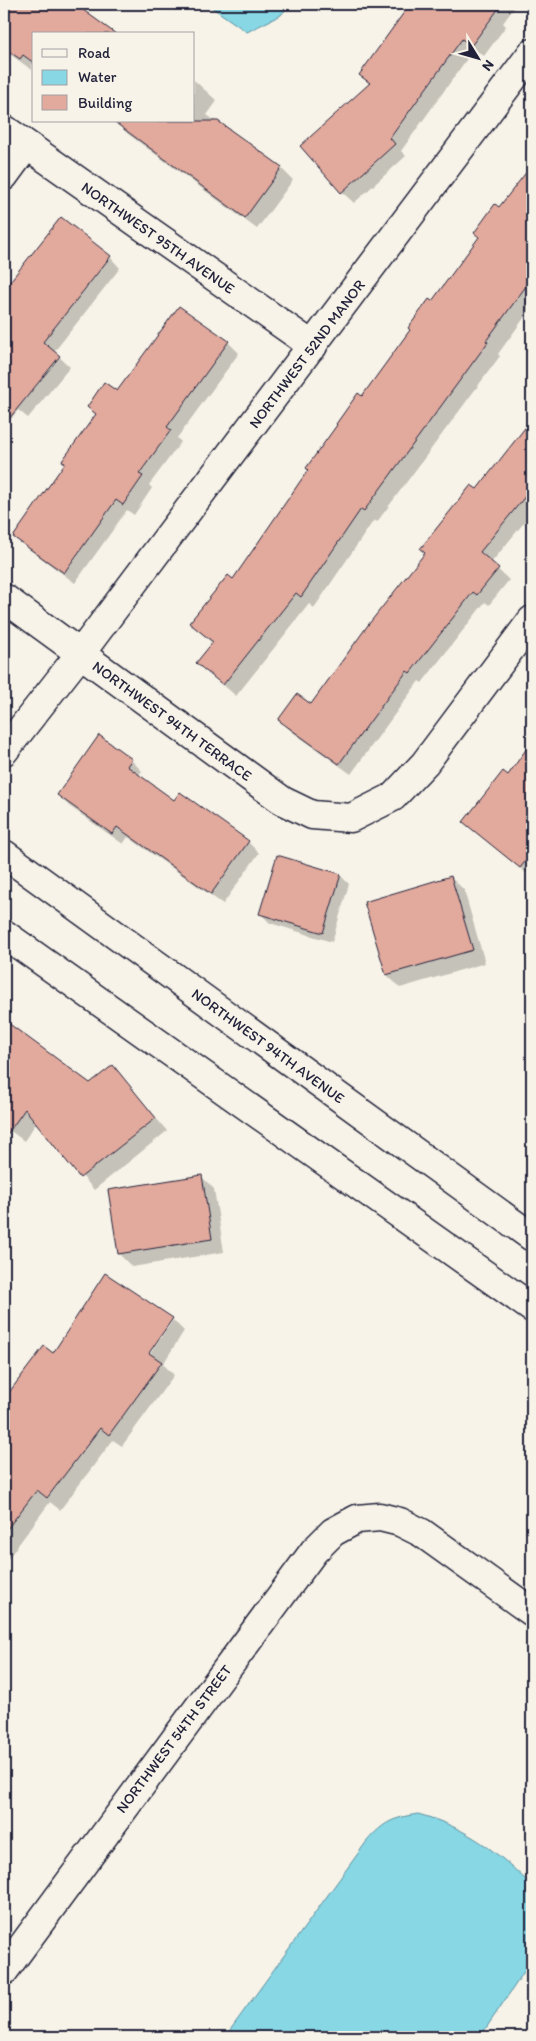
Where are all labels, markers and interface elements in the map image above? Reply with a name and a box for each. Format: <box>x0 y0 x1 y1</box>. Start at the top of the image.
legend <box>32 32 195 122</box>
north arrow <box>454 32 504 82</box>
text: Road <box>78 44 111 62</box>
text: N <box>478 57 498 74</box>
text: Water <box>78 68 117 86</box>
text: Building <box>78 94 132 112</box>
street label: NORTHWEST 95TH AVENUE <box>78 178 238 298</box>
street label: NORTHWEST 52ND MANOR <box>245 276 369 432</box>
street label: NORTHWEST 94TH TERRACE <box>89 657 255 785</box>
street label: NORTHWEST 94TH AVENUE <box>188 985 348 1107</box>
street label: NORTHWEST 54TH STREET <box>112 1661 236 1817</box>

